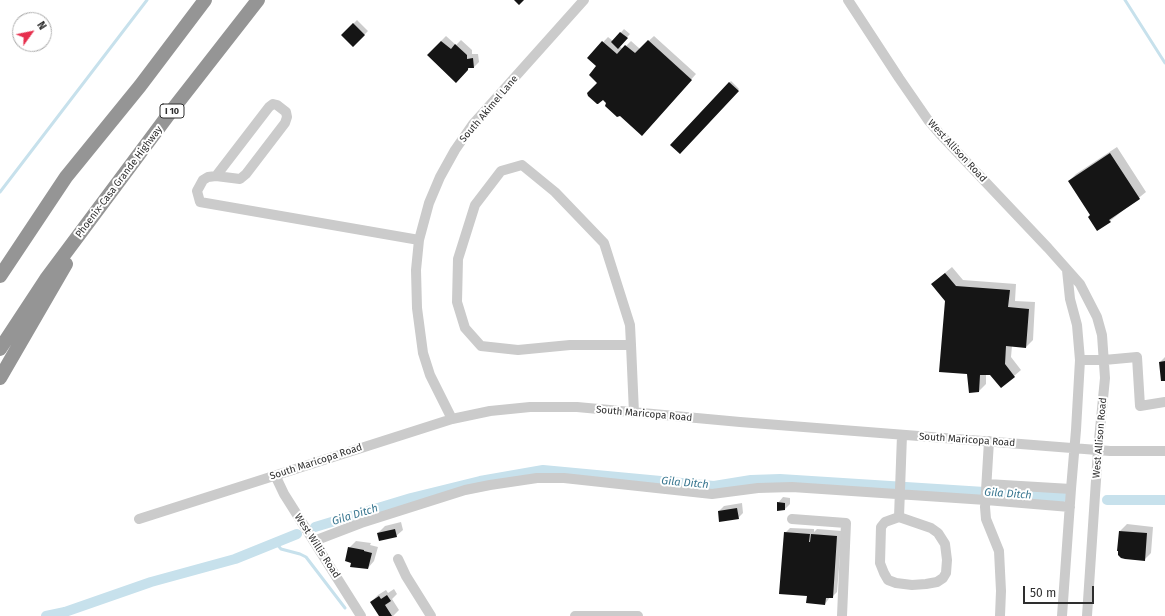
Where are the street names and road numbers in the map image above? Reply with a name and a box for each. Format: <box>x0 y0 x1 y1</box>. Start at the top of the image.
street label: South Akimel Lane <box>457 73 521 145</box>
road number: I 10 <box>160 104 184 118</box>
street label: West Allison Road <box>925 117 989 185</box>
street label: Phoenix-Casa Grande Highway <box>73 124 165 240</box>
street label: West Allison Road <box>1090 397 1110 479</box>
street label: South Maricopa Road <box>595 404 693 424</box>
street label: South Maricopa Road <box>918 431 1016 449</box>
street label: South Maricopa Road <box>268 441 364 483</box>
street label: West Willis Road <box>292 511 342 581</box>

